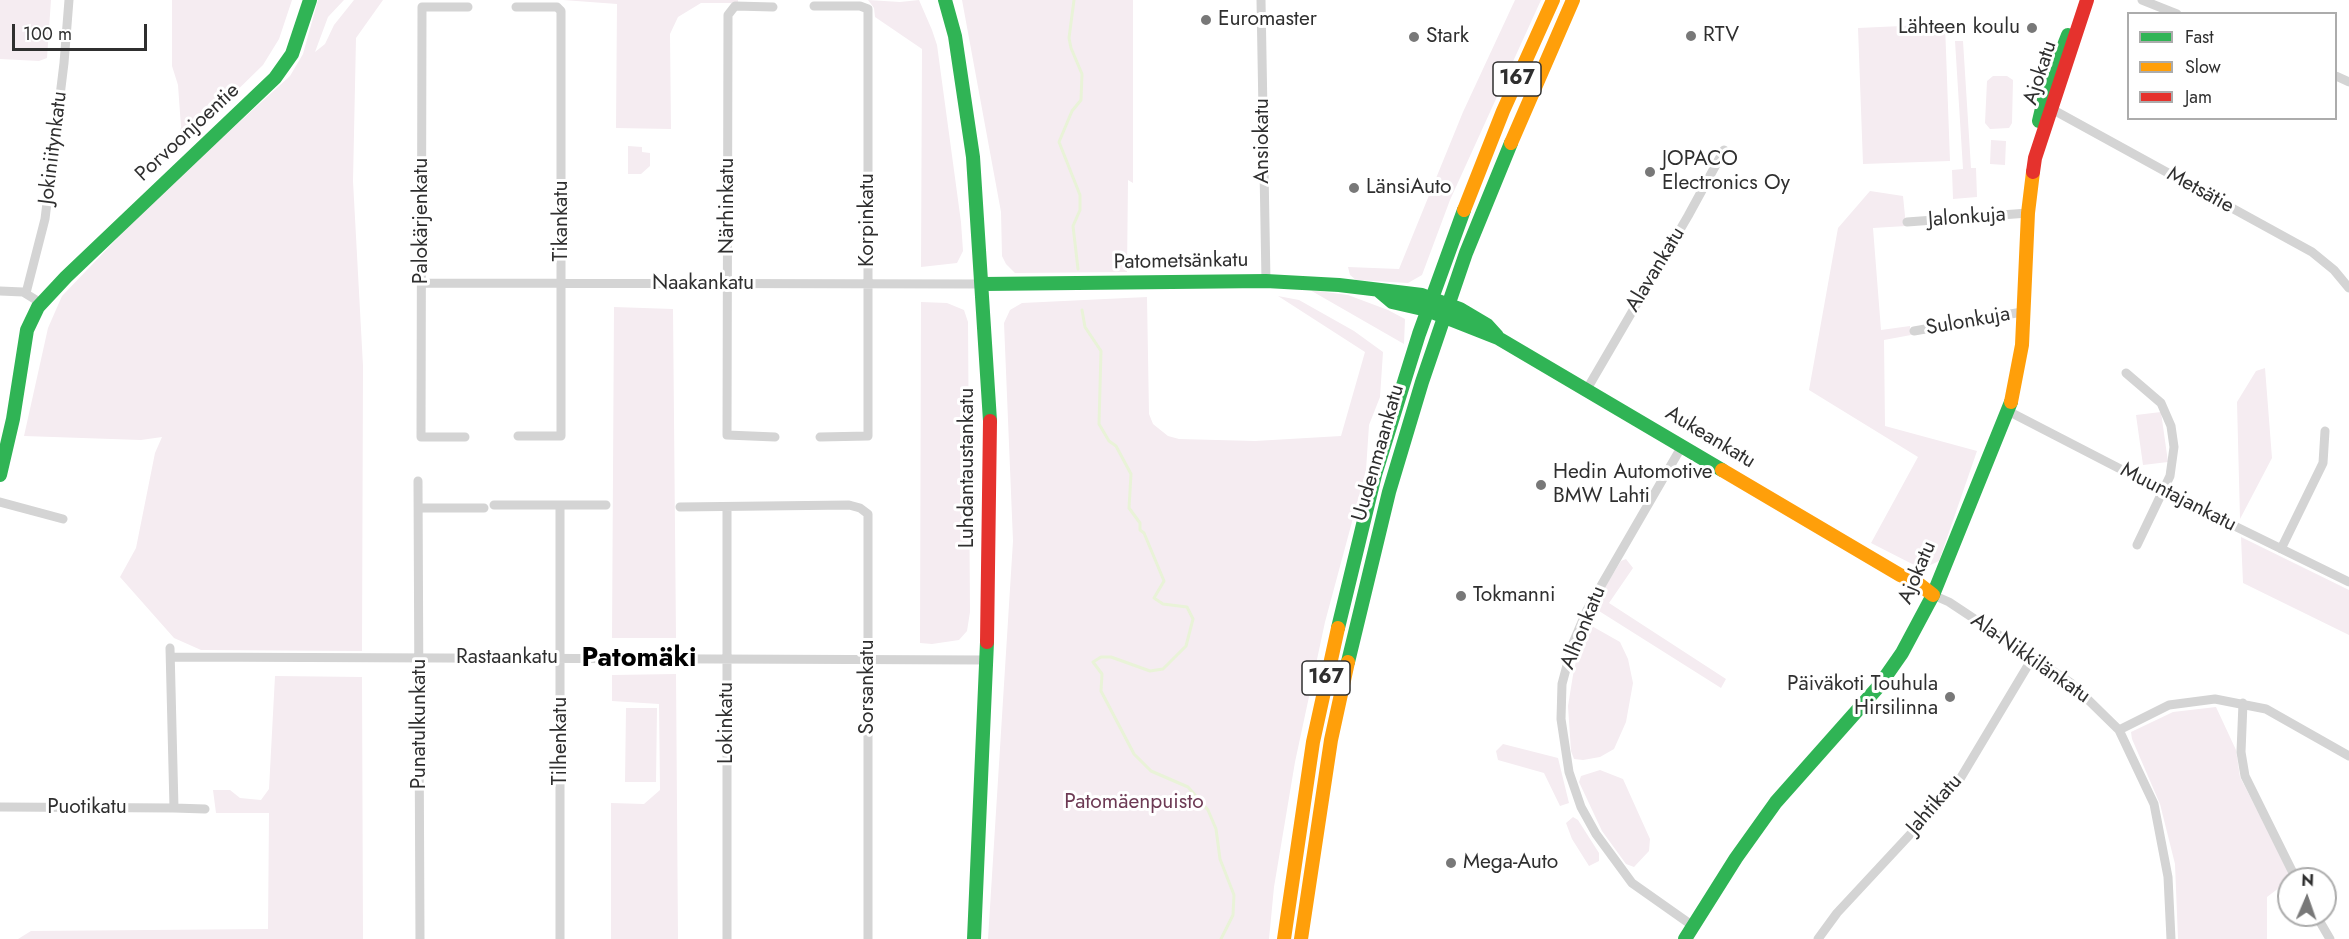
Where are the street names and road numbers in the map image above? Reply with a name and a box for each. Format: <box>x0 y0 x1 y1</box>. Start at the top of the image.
street label: Ajokatu <box>2019 38 2063 108</box>
road number: 167 <box>1493 62 1541 96</box>
street label: Porvoonjoentie <box>131 78 245 188</box>
street label: Jokiniitynkatu <box>35 90 73 206</box>
street label: Ansiokatu <box>1250 98 1276 184</box>
street label: Palokärjenkatu <box>409 158 435 284</box>
street label: Närhinkatu <box>715 158 741 254</box>
street label: Metsätie <box>2162 162 2238 220</box>
street label: Korpinkatu <box>855 173 881 267</box>
street label: Tikankatu <box>549 181 575 261</box>
street label: Jalonkuja <box>1927 203 2007 233</box>
street label: Alavankatu <box>1621 223 1691 317</box>
street label: Patometsänkatu <box>1113 248 1249 276</box>
street label: Naakankatu <box>652 271 754 297</box>
street label: Sulonkuja <box>1924 302 2012 342</box>
street label: Uudenmaankatu <box>1347 382 1411 524</box>
street label: Luhdantaustankatu <box>955 388 981 548</box>
street label: Aukeankatu <box>1660 401 1760 475</box>
street label: Muuntajankatu <box>2116 458 2240 538</box>
street label: Ajokatu <box>1894 538 1942 608</box>
street label: Alhonkatu <box>1556 583 1612 673</box>
street label: Ala-Nikkilänkatu <box>1965 608 2095 710</box>
street label: Sorsankatu <box>855 639 881 735</box>
street label: Rastaankatu <box>456 645 558 671</box>
street label: Punatulkunkatu <box>407 659 433 789</box>
road number: 167 <box>1302 661 1350 695</box>
street label: Lokinkatu <box>714 682 740 764</box>
street label: Tilhenkatu <box>548 697 574 785</box>
street label: Jahtikatu <box>1902 770 1968 840</box>
street label: Puotikatu <box>47 795 127 821</box>

